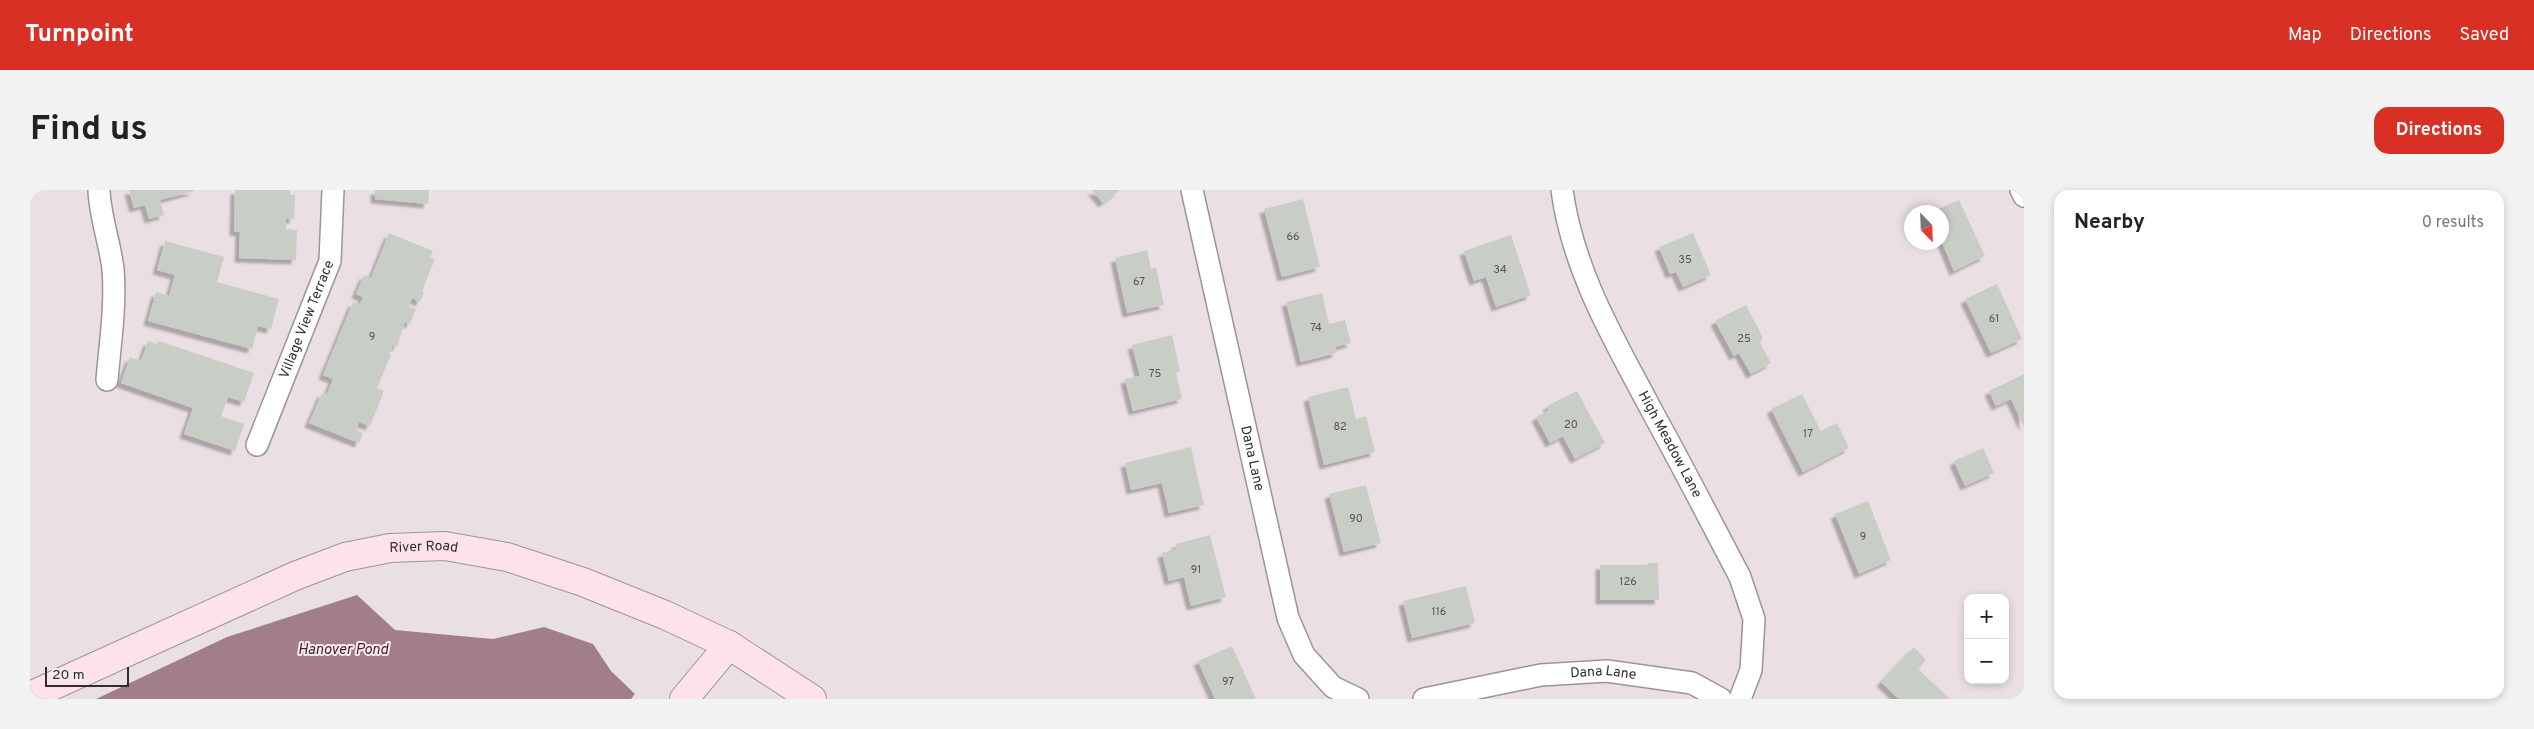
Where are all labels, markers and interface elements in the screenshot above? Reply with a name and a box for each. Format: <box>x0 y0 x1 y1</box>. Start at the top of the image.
text: Turnpoint <box>25 20 134 50</box>
text: Map <box>2288 24 2322 47</box>
text: Directions <box>2350 24 2432 47</box>
text: Saved <box>2460 24 2509 47</box>
button: Directions <box>2374 107 2504 154</box>
text: Find us <box>30 108 148 152</box>
north arrow <box>1904 205 1949 250</box>
text: Nearby <box>2074 209 2145 236</box>
text: 0 results <box>2422 213 2484 233</box>
house number: 66 <box>1286 230 1300 244</box>
house number: 35 <box>1678 253 1692 267</box>
street label: Village View Terrace <box>276 258 338 381</box>
house number: 34 <box>1493 263 1507 277</box>
house number: 67 <box>1133 275 1145 289</box>
house number: 61 <box>1989 312 1999 326</box>
house number: 74 <box>1310 321 1322 335</box>
house number: 9 <box>369 330 375 344</box>
house number: 25 <box>1737 332 1751 346</box>
house number: 75 <box>1149 367 1161 381</box>
street label: High Meadow Lane <box>1634 388 1706 501</box>
house number: 20 <box>1564 418 1578 432</box>
house number: 82 <box>1333 420 1347 434</box>
street label: Dana Lane <box>1237 424 1268 493</box>
house number: 17 <box>1803 427 1813 441</box>
house number: 90 <box>1349 512 1363 526</box>
house number: 9 <box>1860 530 1866 544</box>
street label: River Road <box>389 537 459 557</box>
house number: 91 <box>1191 563 1201 577</box>
house number: 126 <box>1619 575 1637 589</box>
map controls <box>1964 594 2009 684</box>
button: + <box>1964 594 2009 639</box>
house number: 116 <box>1432 605 1446 619</box>
button: − <box>1964 639 2009 684</box>
water label: Hanover Pond <box>298 641 389 660</box>
street label: Dana Lane <box>1570 662 1638 684</box>
scale bar <box>45 664 129 687</box>
text: 20 m <box>52 667 85 684</box>
house number: 97 <box>1222 675 1234 689</box>

